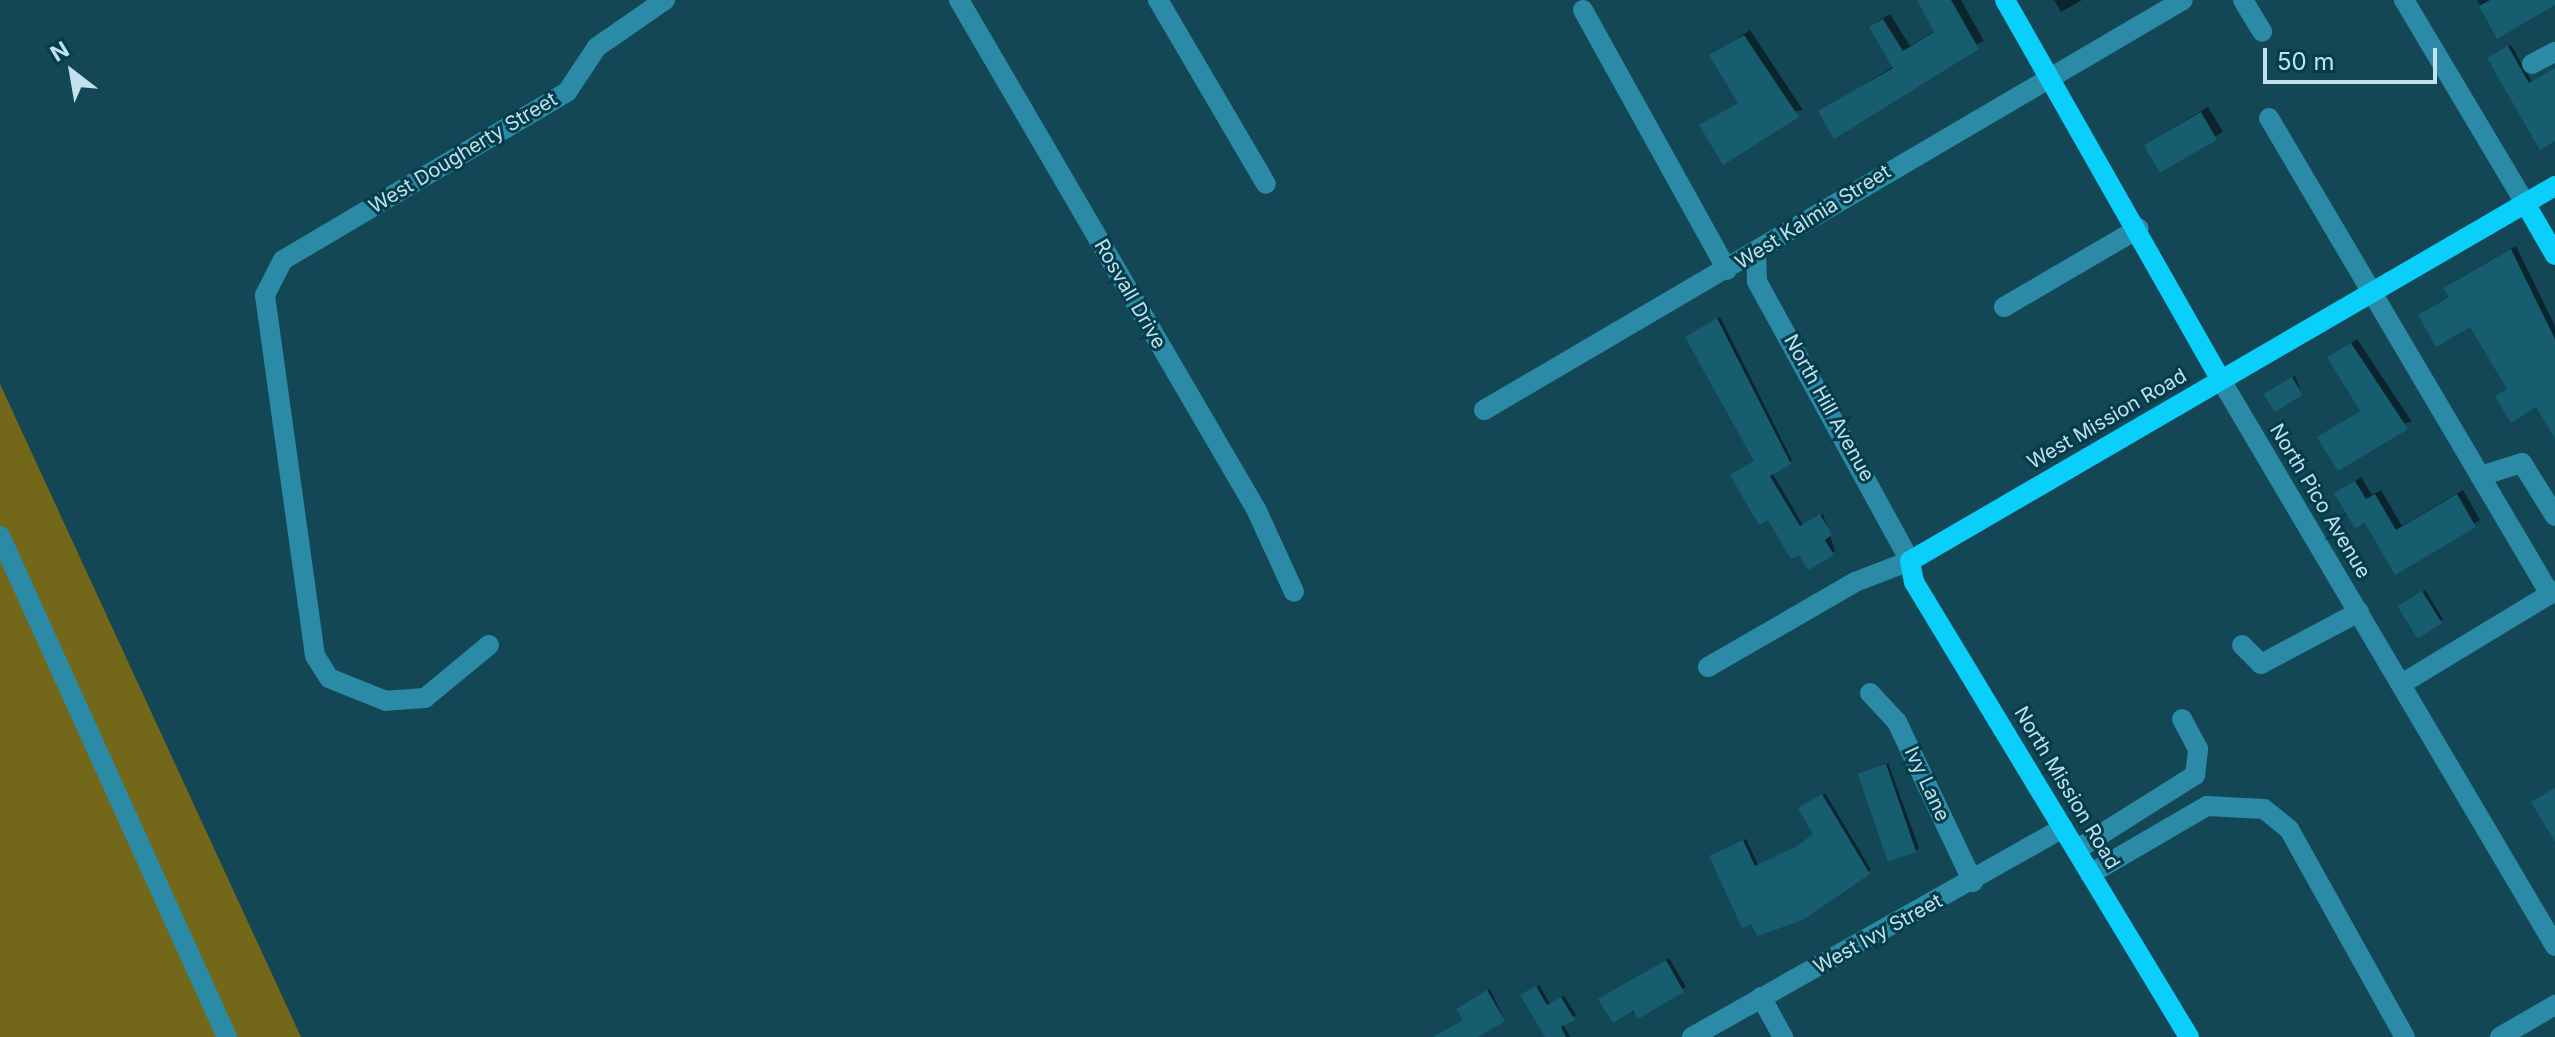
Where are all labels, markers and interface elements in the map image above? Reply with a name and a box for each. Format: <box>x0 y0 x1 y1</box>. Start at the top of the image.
north arrow <box>32 32 112 112</box>
scale bar <box>2267 32 2441 82</box>
text: N <box>46 36 74 67</box>
text: 50 m <box>2277 47 2335 76</box>
street label: West Dougherty Street <box>365 87 561 219</box>
street label: West Kalmia Street <box>1731 160 1895 274</box>
street label: Rosvall Drive <box>1089 235 1171 353</box>
street label: North Hill Avenue <box>1779 330 1879 486</box>
street label: West Mission Road <box>2023 364 2191 474</box>
street label: North Pico Avenue <box>2264 419 2376 583</box>
street label: North Mission Road <box>2009 702 2125 874</box>
street label: Ivy Lane <box>1899 743 1955 825</box>
street label: West Ivy Street <box>1810 889 1946 979</box>

